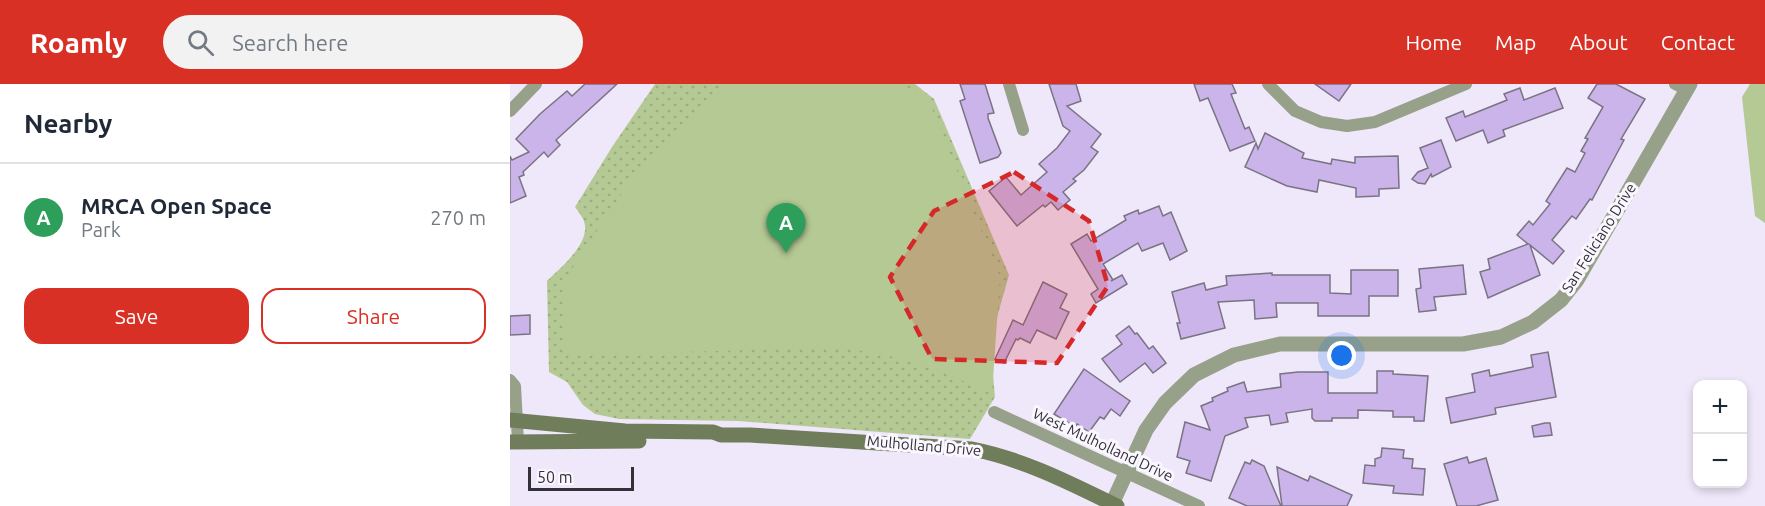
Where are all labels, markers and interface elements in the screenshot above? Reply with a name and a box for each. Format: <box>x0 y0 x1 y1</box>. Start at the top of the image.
search box <box>163 15 583 69</box>
icon: search <box>184 26 217 59</box>
text: Roamly <box>30 27 127 58</box>
text: Search here <box>232 30 348 55</box>
text: Home <box>1405 30 1462 54</box>
text: Map <box>1495 30 1536 54</box>
text: About <box>1569 30 1628 54</box>
text: Contact <box>1661 30 1735 54</box>
text: Nearby <box>24 109 112 138</box>
street label: San Feliciano Drive <box>1558 180 1639 296</box>
text: MRCA Open Space <box>81 193 272 218</box>
pin: A <box>766 204 806 253</box>
text: A <box>36 206 51 229</box>
text: 270 m <box>430 206 486 229</box>
text: Park <box>81 218 121 241</box>
button: Save <box>24 288 249 344</box>
button: Share <box>261 288 486 344</box>
your location <box>1327 341 1356 370</box>
map controls <box>1693 380 1747 488</box>
button: + <box>1693 380 1747 434</box>
street label: West Mulholland Drive <box>1031 405 1176 484</box>
street label: Mulholland Drive <box>866 432 982 459</box>
button: − <box>1693 434 1747 488</box>
scale bar <box>528 464 634 492</box>
text: 50 m <box>537 468 573 486</box>

